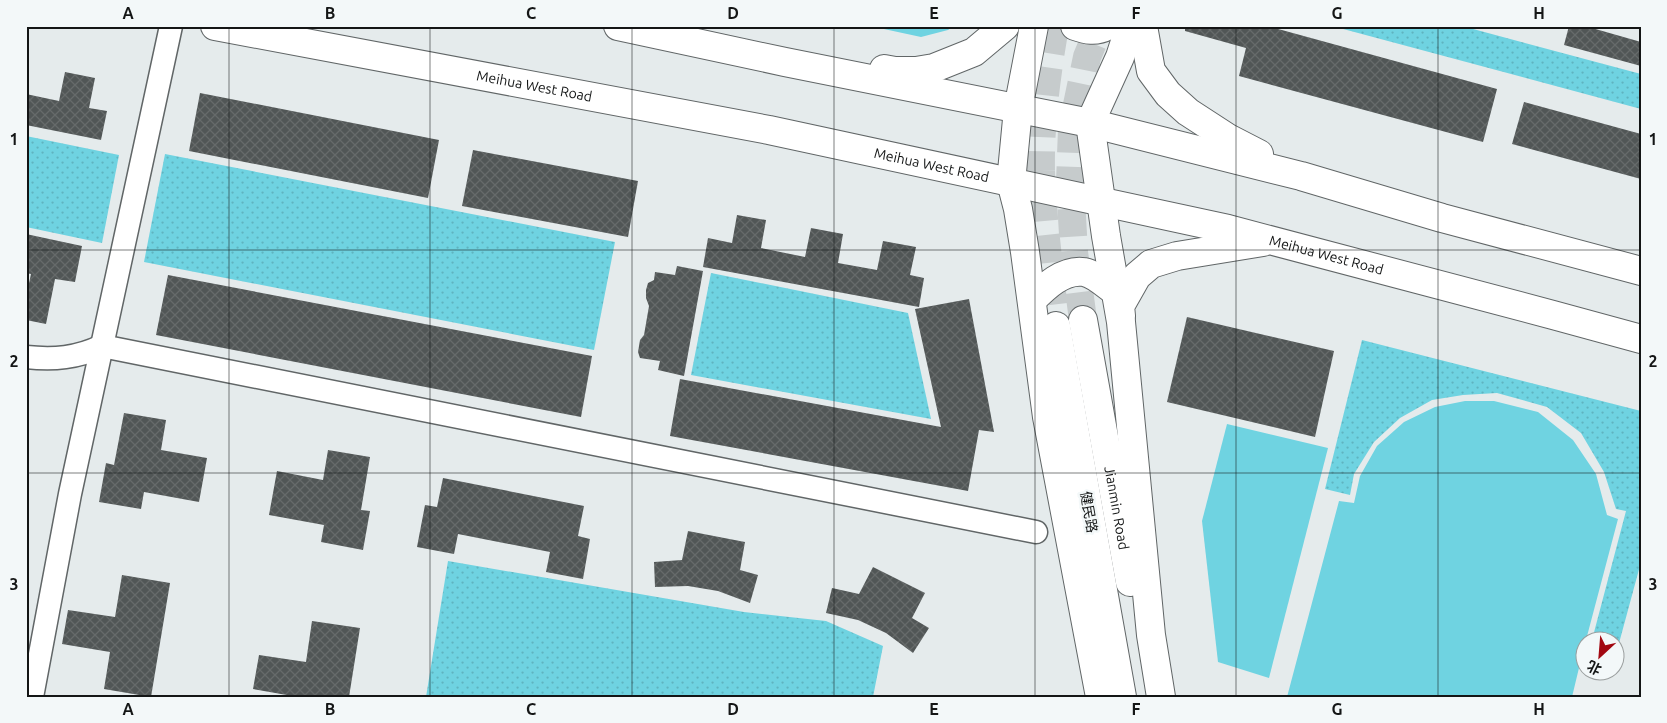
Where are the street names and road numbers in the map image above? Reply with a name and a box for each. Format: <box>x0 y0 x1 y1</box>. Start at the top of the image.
street label: Meihua West Road <box>475 67 594 105</box>
street label: Meihua West Road <box>873 145 991 185</box>
street label: Meihua West Road <box>1268 232 1385 278</box>
street label: Jianmin Road <box>1101 465 1132 551</box>
street label: 健民路 <box>1077 490 1101 534</box>

